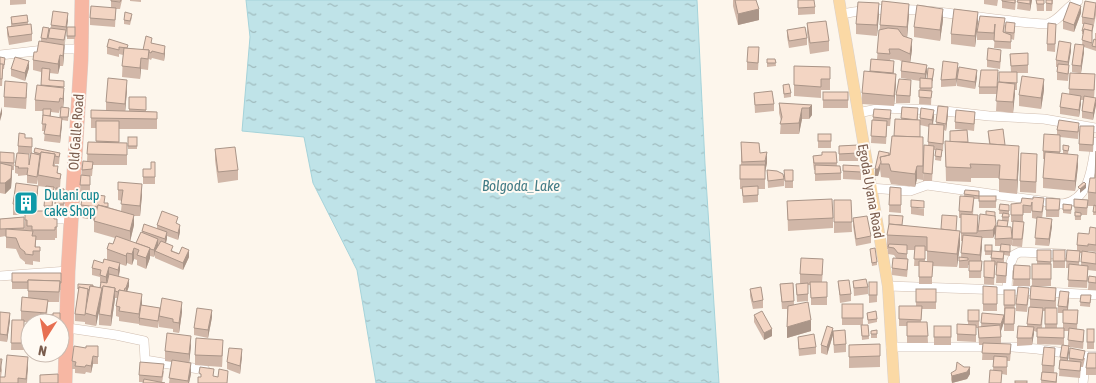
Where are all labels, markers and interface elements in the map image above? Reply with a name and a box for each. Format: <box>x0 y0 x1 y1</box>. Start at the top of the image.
street label: Old Galle Road <box>65 93 87 171</box>
street label: Egoda Uyana Road <box>855 142 887 240</box>
water label: Bolgoda_Lake <box>482 177 560 194</box>
place label: Dulani cup cake Shop <box>44 187 100 219</box>
building icon: Dulani cup cake Shop <box>13 190 39 216</box>
north arrow <box>20 313 70 363</box>
text: N <box>37 342 48 359</box>

